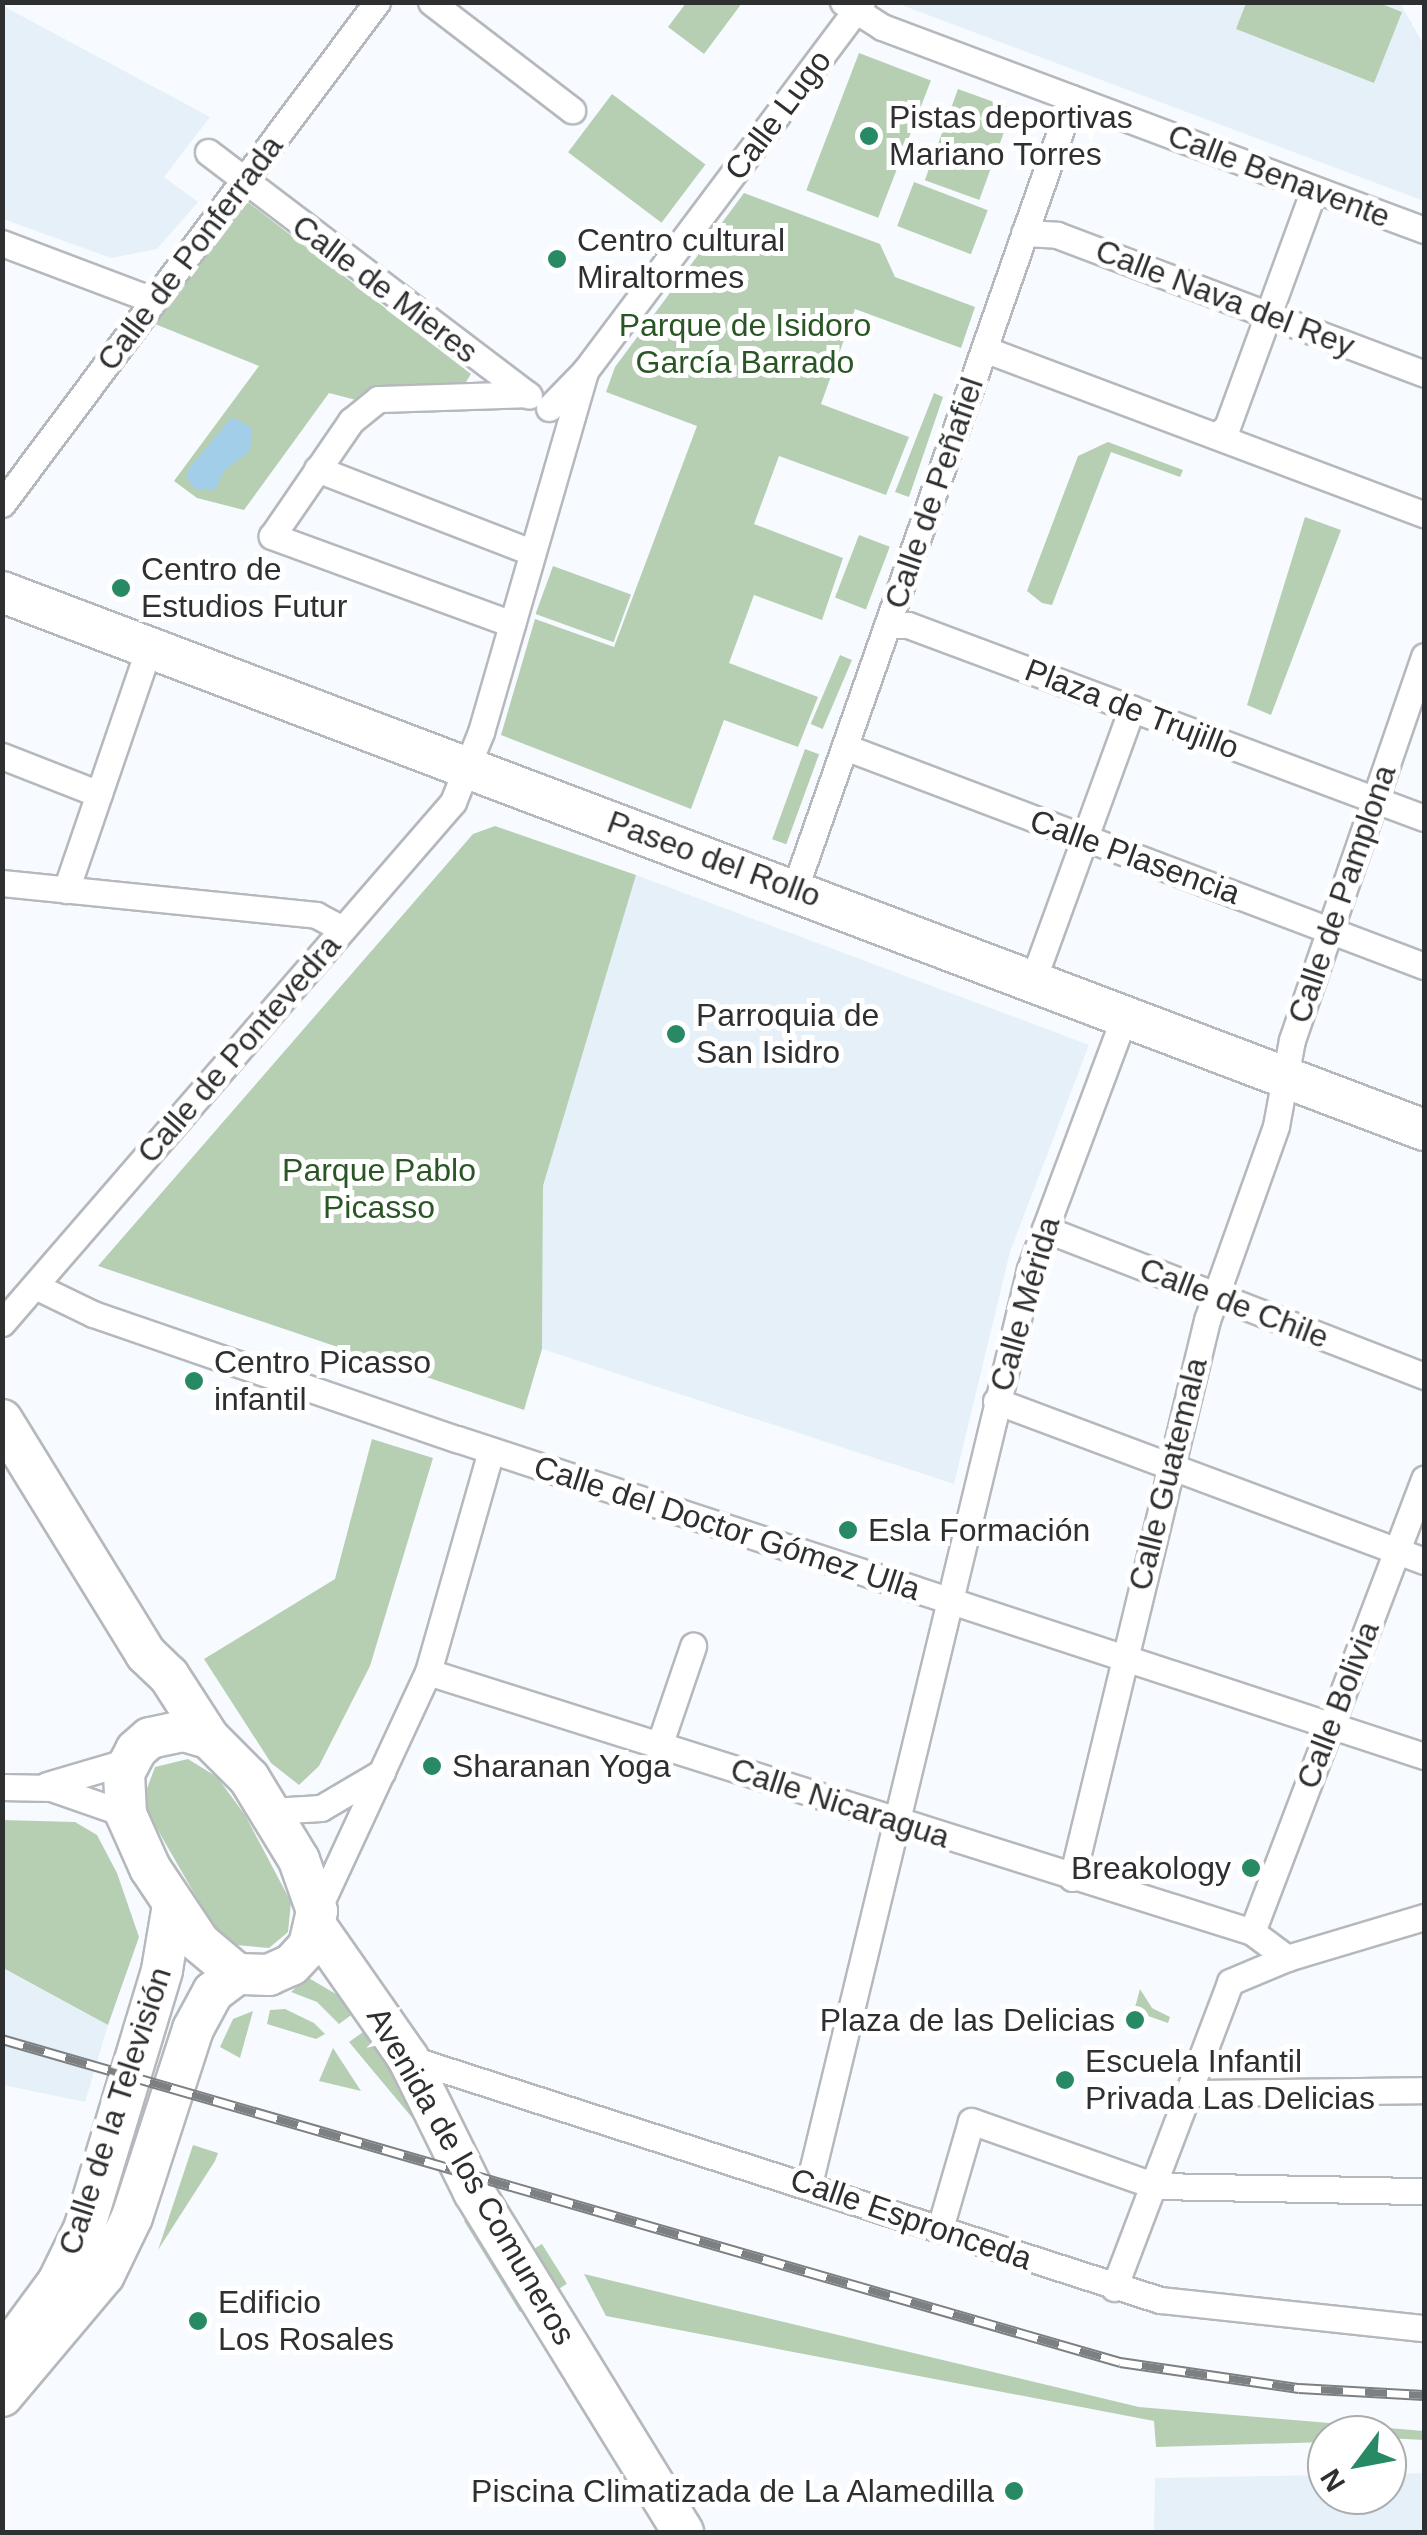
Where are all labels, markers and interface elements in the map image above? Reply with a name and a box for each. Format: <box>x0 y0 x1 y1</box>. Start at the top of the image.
street label: Calle Lugo <box>717 42 839 188</box>
place label: Pistas deportivas Mariano Torres <box>889 99 1133 174</box>
street label: Calle Benavente <box>1163 116 1395 236</box>
marker: Pistas deportivas Mariano Torres <box>858 125 880 147</box>
street label: Calle de Ponferrada <box>89 128 291 378</box>
street label: Calle de Mieres <box>285 207 485 371</box>
place label: Centro cultural Miraltormes <box>577 222 785 297</box>
street label: Calle Nava del Rey <box>1090 231 1360 365</box>
marker: Centro cultural Miraltormes <box>546 248 568 270</box>
park label: Parque de Isidoro García Barrado <box>619 307 871 382</box>
street label: Calle de Peñafiel <box>876 372 992 614</box>
place label: Centro de Estudios Futur <box>141 551 347 626</box>
marker: Centro de Estudios Futur <box>110 577 132 599</box>
street label: Plaza de Trujillo <box>1019 650 1245 768</box>
street label: Calle de Pamplona <box>1280 760 1404 1028</box>
street label: Calle Plasencia <box>1025 801 1245 913</box>
street label: Paseo del Rollo <box>602 803 826 915</box>
street label: Calle de Pontevedra <box>129 927 349 1171</box>
place label: Parroquia de San Isidro <box>696 997 879 1072</box>
marker: Parroquia de San Isidro <box>665 1023 687 1045</box>
park label: Parque Pablo Picasso <box>282 1152 476 1227</box>
street label: Calle Mérida <box>982 1212 1068 1396</box>
street label: Calle de Chile <box>1134 1249 1334 1357</box>
place label: Centro Picasso infantil <box>214 1344 431 1419</box>
street label: Calle Guatemala <box>1121 1354 1215 1594</box>
marker: Centro Picasso infantil <box>183 1370 205 1392</box>
street label: Calle del Doctor Gómez Ulla <box>529 1447 925 1609</box>
place label: Esla Formación <box>868 1511 1090 1549</box>
marker: Esla Formación <box>837 1519 859 1541</box>
street label: Calle Bolivia <box>1289 1616 1387 1794</box>
place label: Sharanan Yoga <box>452 1747 671 1785</box>
street label: Calle Nicaragua <box>726 1750 954 1856</box>
marker: Sharanan Yoga <box>421 1755 443 1777</box>
place label: Breakology <box>1071 1849 1231 1887</box>
marker: Breakology <box>1240 1857 1262 1879</box>
street label: Calle de la Televisión <box>50 1962 180 2260</box>
street label: Avenida de los Comuneros <box>358 2000 584 2352</box>
place label: Plaza de las Delicias <box>820 2001 1115 2039</box>
marker: Plaza de las Delicias <box>1124 2009 1146 2031</box>
place label: Escuela Infantil Privada Las Delicias <box>1085 2043 1375 2118</box>
marker: Escuela Infantil Privada Las Delicias <box>1054 2069 1076 2091</box>
street label: Calle Espronceda <box>785 2160 1037 2278</box>
place label: Edificio Los Rosales <box>218 2284 394 2359</box>
marker: Edificio Los Rosales <box>187 2310 209 2332</box>
north arrow <box>1307 2415 1407 2515</box>
text: N <box>1314 2463 1351 2497</box>
place label: Piscina Climatizada de La Alamedilla <box>469 2472 994 2510</box>
marker: Piscina Climatizada de La Alamedilla <box>1003 2480 1025 2502</box>

